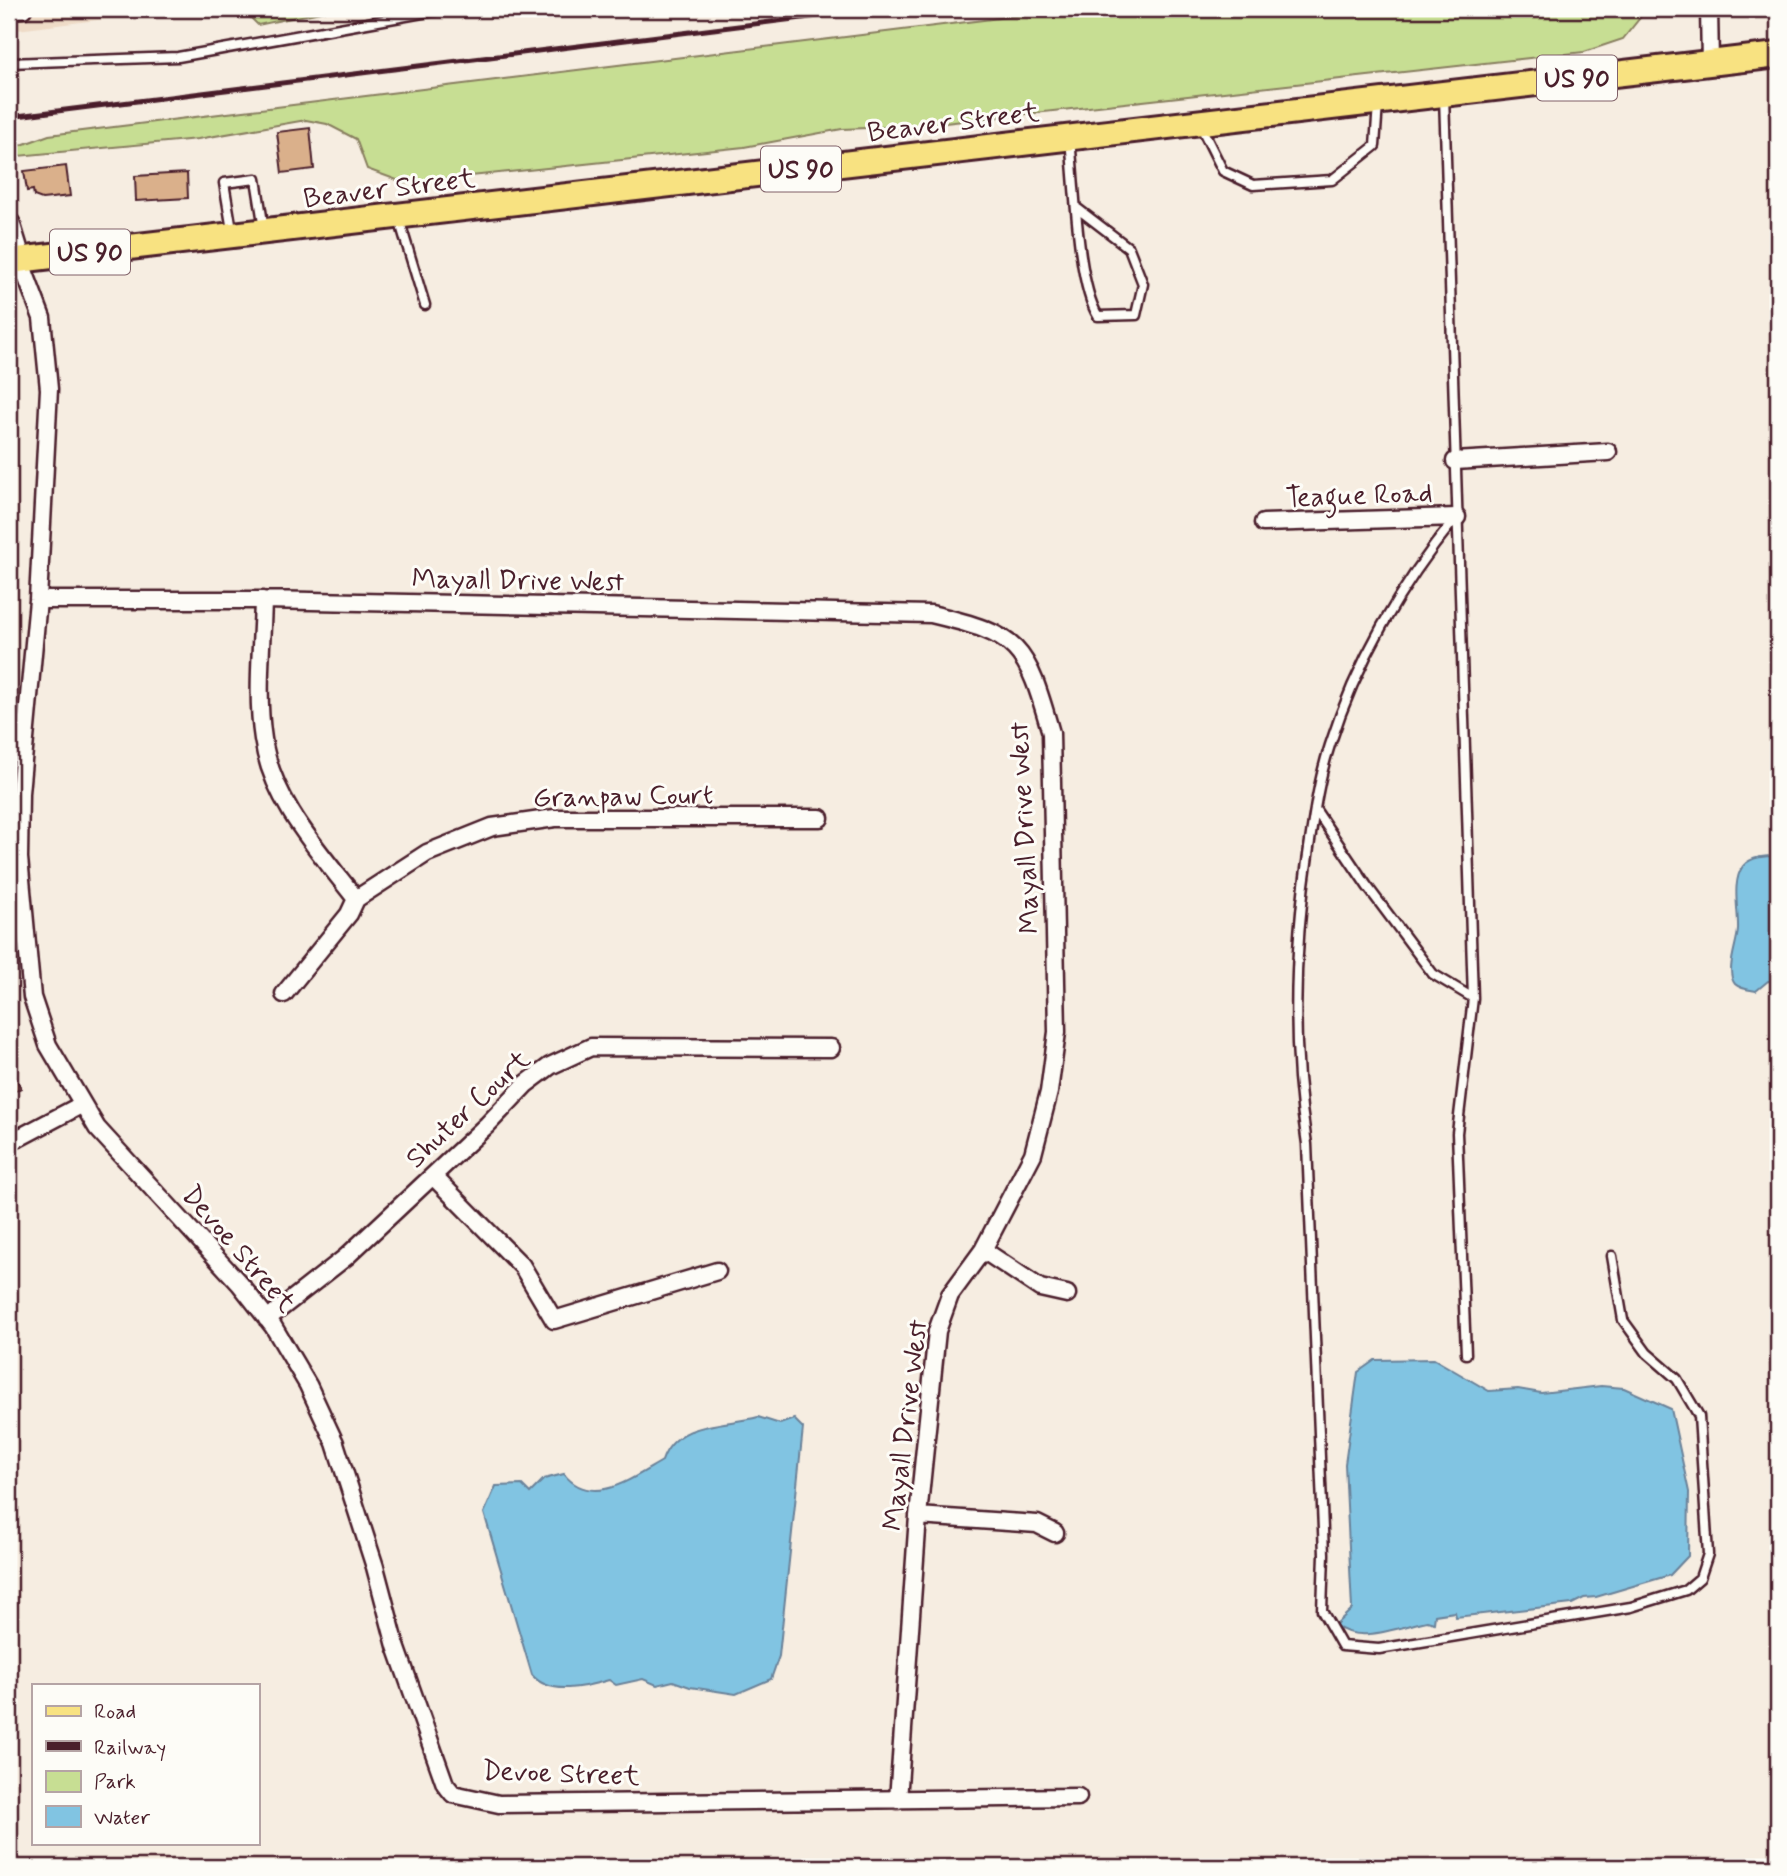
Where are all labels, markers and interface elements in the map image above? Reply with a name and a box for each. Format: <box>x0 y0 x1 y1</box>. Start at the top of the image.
road number: US 90 <box>1537 55 1617 100</box>
street label: Beaver Street <box>865 95 1042 152</box>
road number: US 90 <box>761 146 841 192</box>
street label: Beaver Street <box>301 161 478 218</box>
road number: US 90 <box>50 230 130 274</box>
street label: Teague Road <box>1285 475 1433 521</box>
street label: Mayall Drive West <box>411 561 625 602</box>
street label: Mayall Drive West <box>1001 720 1050 935</box>
street label: Granpaw Court <box>533 777 714 818</box>
street label: Shuter Court <box>398 1042 539 1177</box>
street label: Devoe Street <box>172 1178 304 1322</box>
street label: Mayall Drive West <box>875 1317 938 1533</box>
legend <box>32 1684 259 1844</box>
text: Road <box>94 1698 136 1726</box>
text: Railway <box>94 1734 166 1762</box>
street label: Devoe Street <box>482 1753 641 1796</box>
text: Park <box>94 1768 136 1796</box>
text: Water <box>94 1804 150 1832</box>

